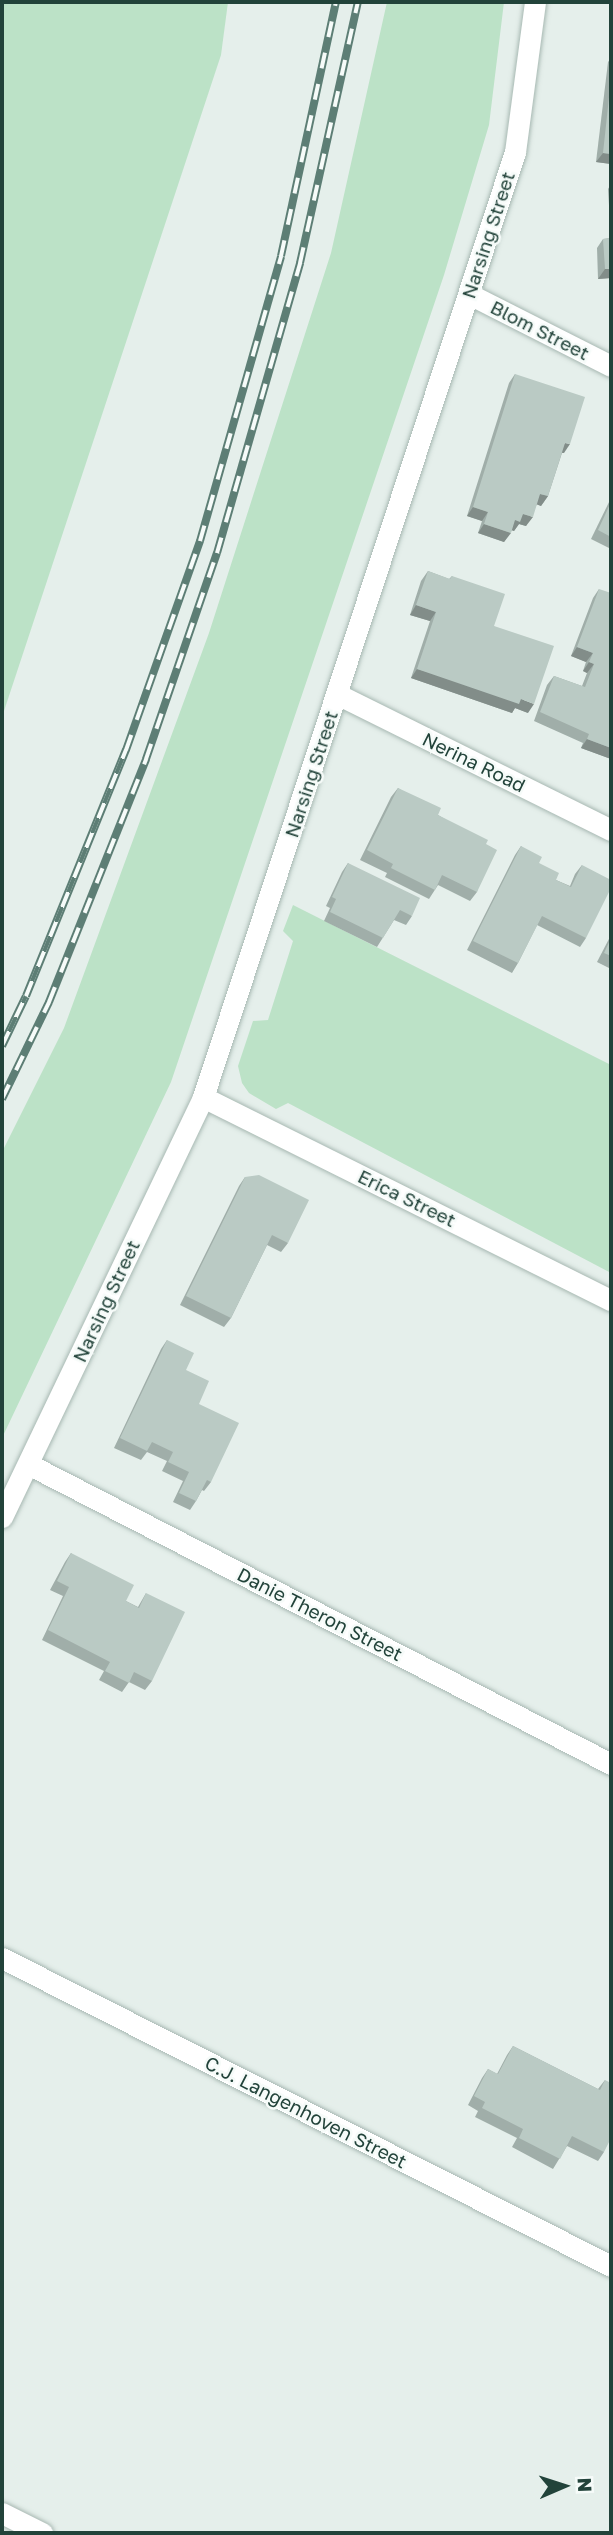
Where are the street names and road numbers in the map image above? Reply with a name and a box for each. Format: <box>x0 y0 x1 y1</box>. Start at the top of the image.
street label: Narsing Street <box>457 169 519 301</box>
street label: Blom Street <box>487 295 593 365</box>
street label: Narsing Street <box>280 708 342 840</box>
street label: Nerina Road <box>419 727 529 797</box>
street label: Erica Street <box>354 1164 460 1232</box>
street label: Narsing Street <box>68 1236 144 1366</box>
street label: Danie Theron Street <box>234 1562 406 1666</box>
street label: C.J. Langenhoven Street <box>201 2051 411 2173</box>

